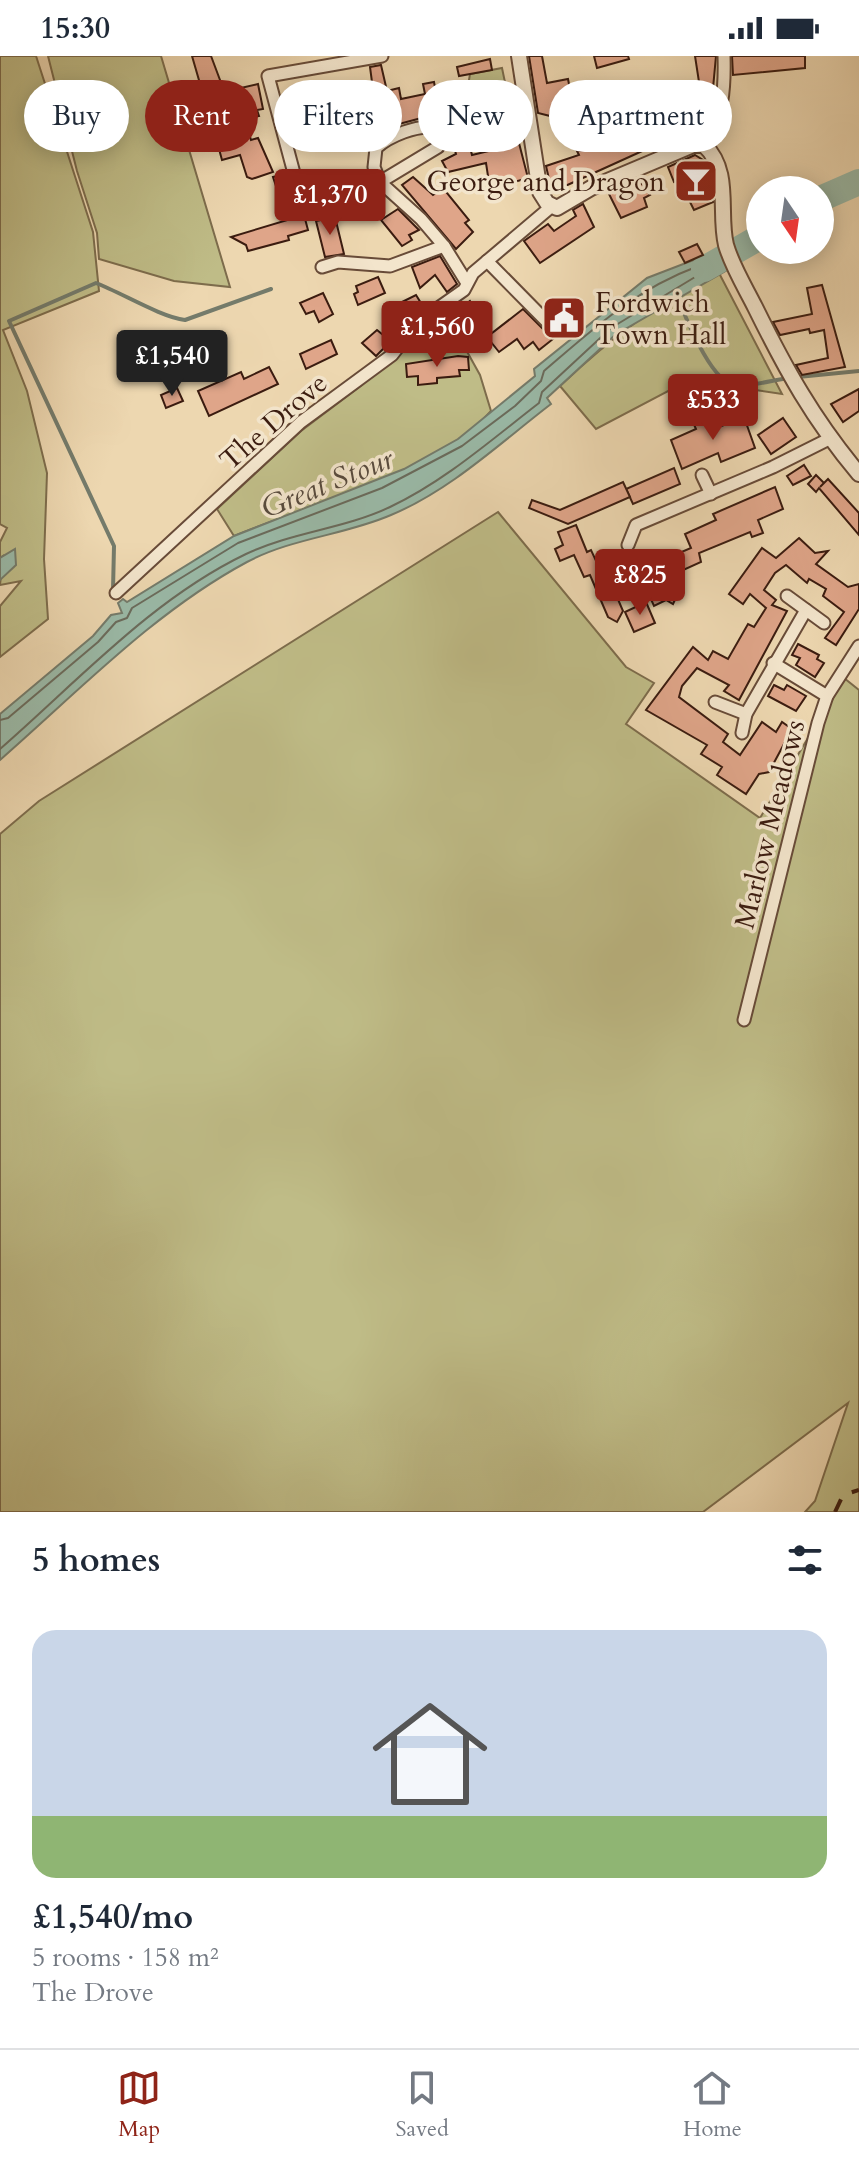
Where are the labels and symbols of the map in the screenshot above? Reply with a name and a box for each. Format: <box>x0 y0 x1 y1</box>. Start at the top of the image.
bar icon: George and Dragon <box>672 157 720 205</box>
place label: George and Dragon <box>427 163 665 201</box>
pin: £1,370 <box>265 169 395 237</box>
north arrow <box>746 176 834 264</box>
place label: Fordwich Town Hall <box>595 284 726 354</box>
public building icon: Fordwich Town Hall <box>540 294 588 342</box>
pin: £1,560 <box>372 301 502 369</box>
pin: £1,540 <box>107 330 237 398</box>
street label: The Drove <box>212 364 336 479</box>
pin: £533 <box>666 374 760 442</box>
water label: Great Stour <box>255 438 400 529</box>
pin: £825 <box>593 549 687 617</box>
street label: Marlow Meadows <box>726 716 814 933</box>

